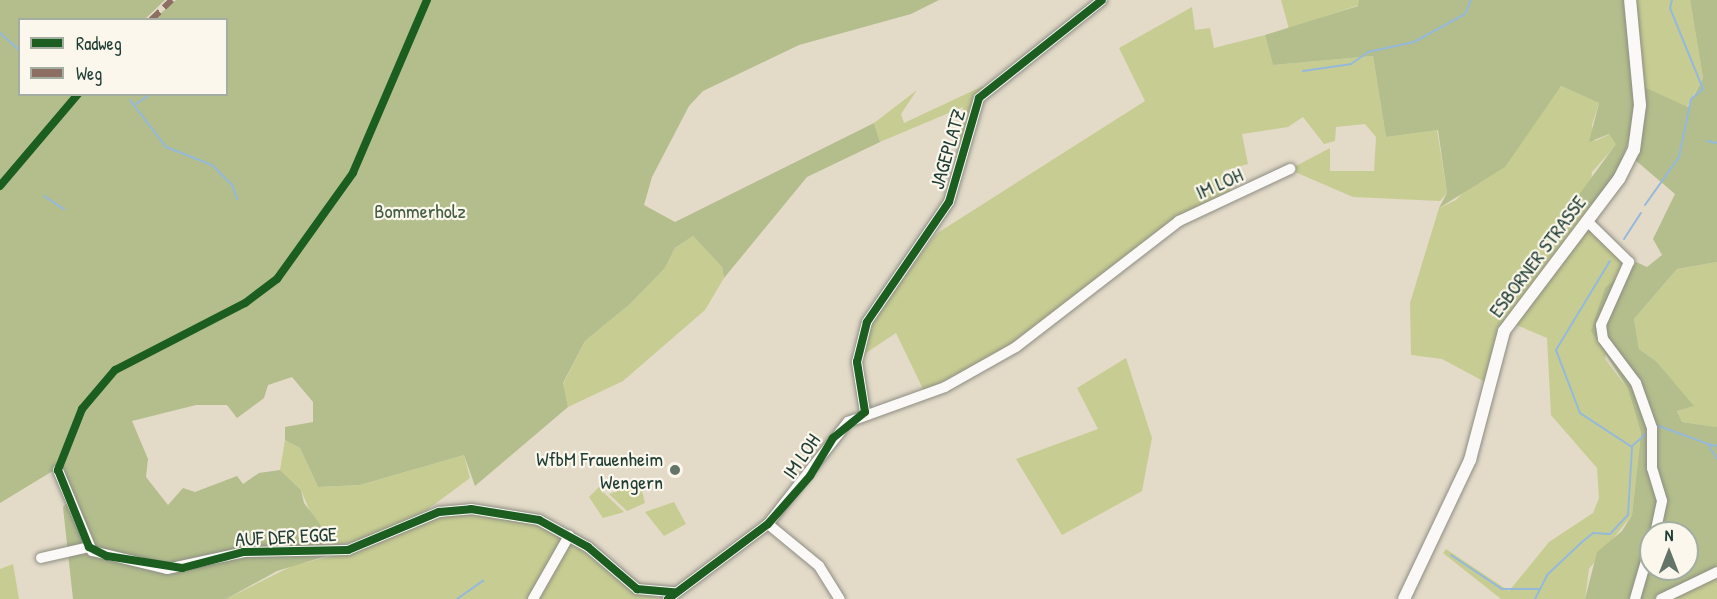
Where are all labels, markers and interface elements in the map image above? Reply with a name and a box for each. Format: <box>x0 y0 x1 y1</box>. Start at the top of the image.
legend <box>18 18 228 96</box>
text: Radweg <box>76 31 122 56</box>
text: Weg <box>76 61 102 86</box>
street label: JAGEPLATZ <box>924 106 970 192</box>
street label: IM LOH <box>1192 162 1246 204</box>
street label: ESBORNER STRASSE <box>1483 190 1591 322</box>
park label: Bommerholz <box>374 198 466 222</box>
street label: IM LOH <box>777 429 825 483</box>
place label: WfbM Frauenheim Wengern <box>536 446 663 493</box>
marker: WfbM Frauenheim Wengern <box>668 463 682 477</box>
street label: AUF DER EGGE <box>235 521 337 551</box>
north arrow <box>1639 521 1699 581</box>
text: N <box>1665 524 1673 546</box>

